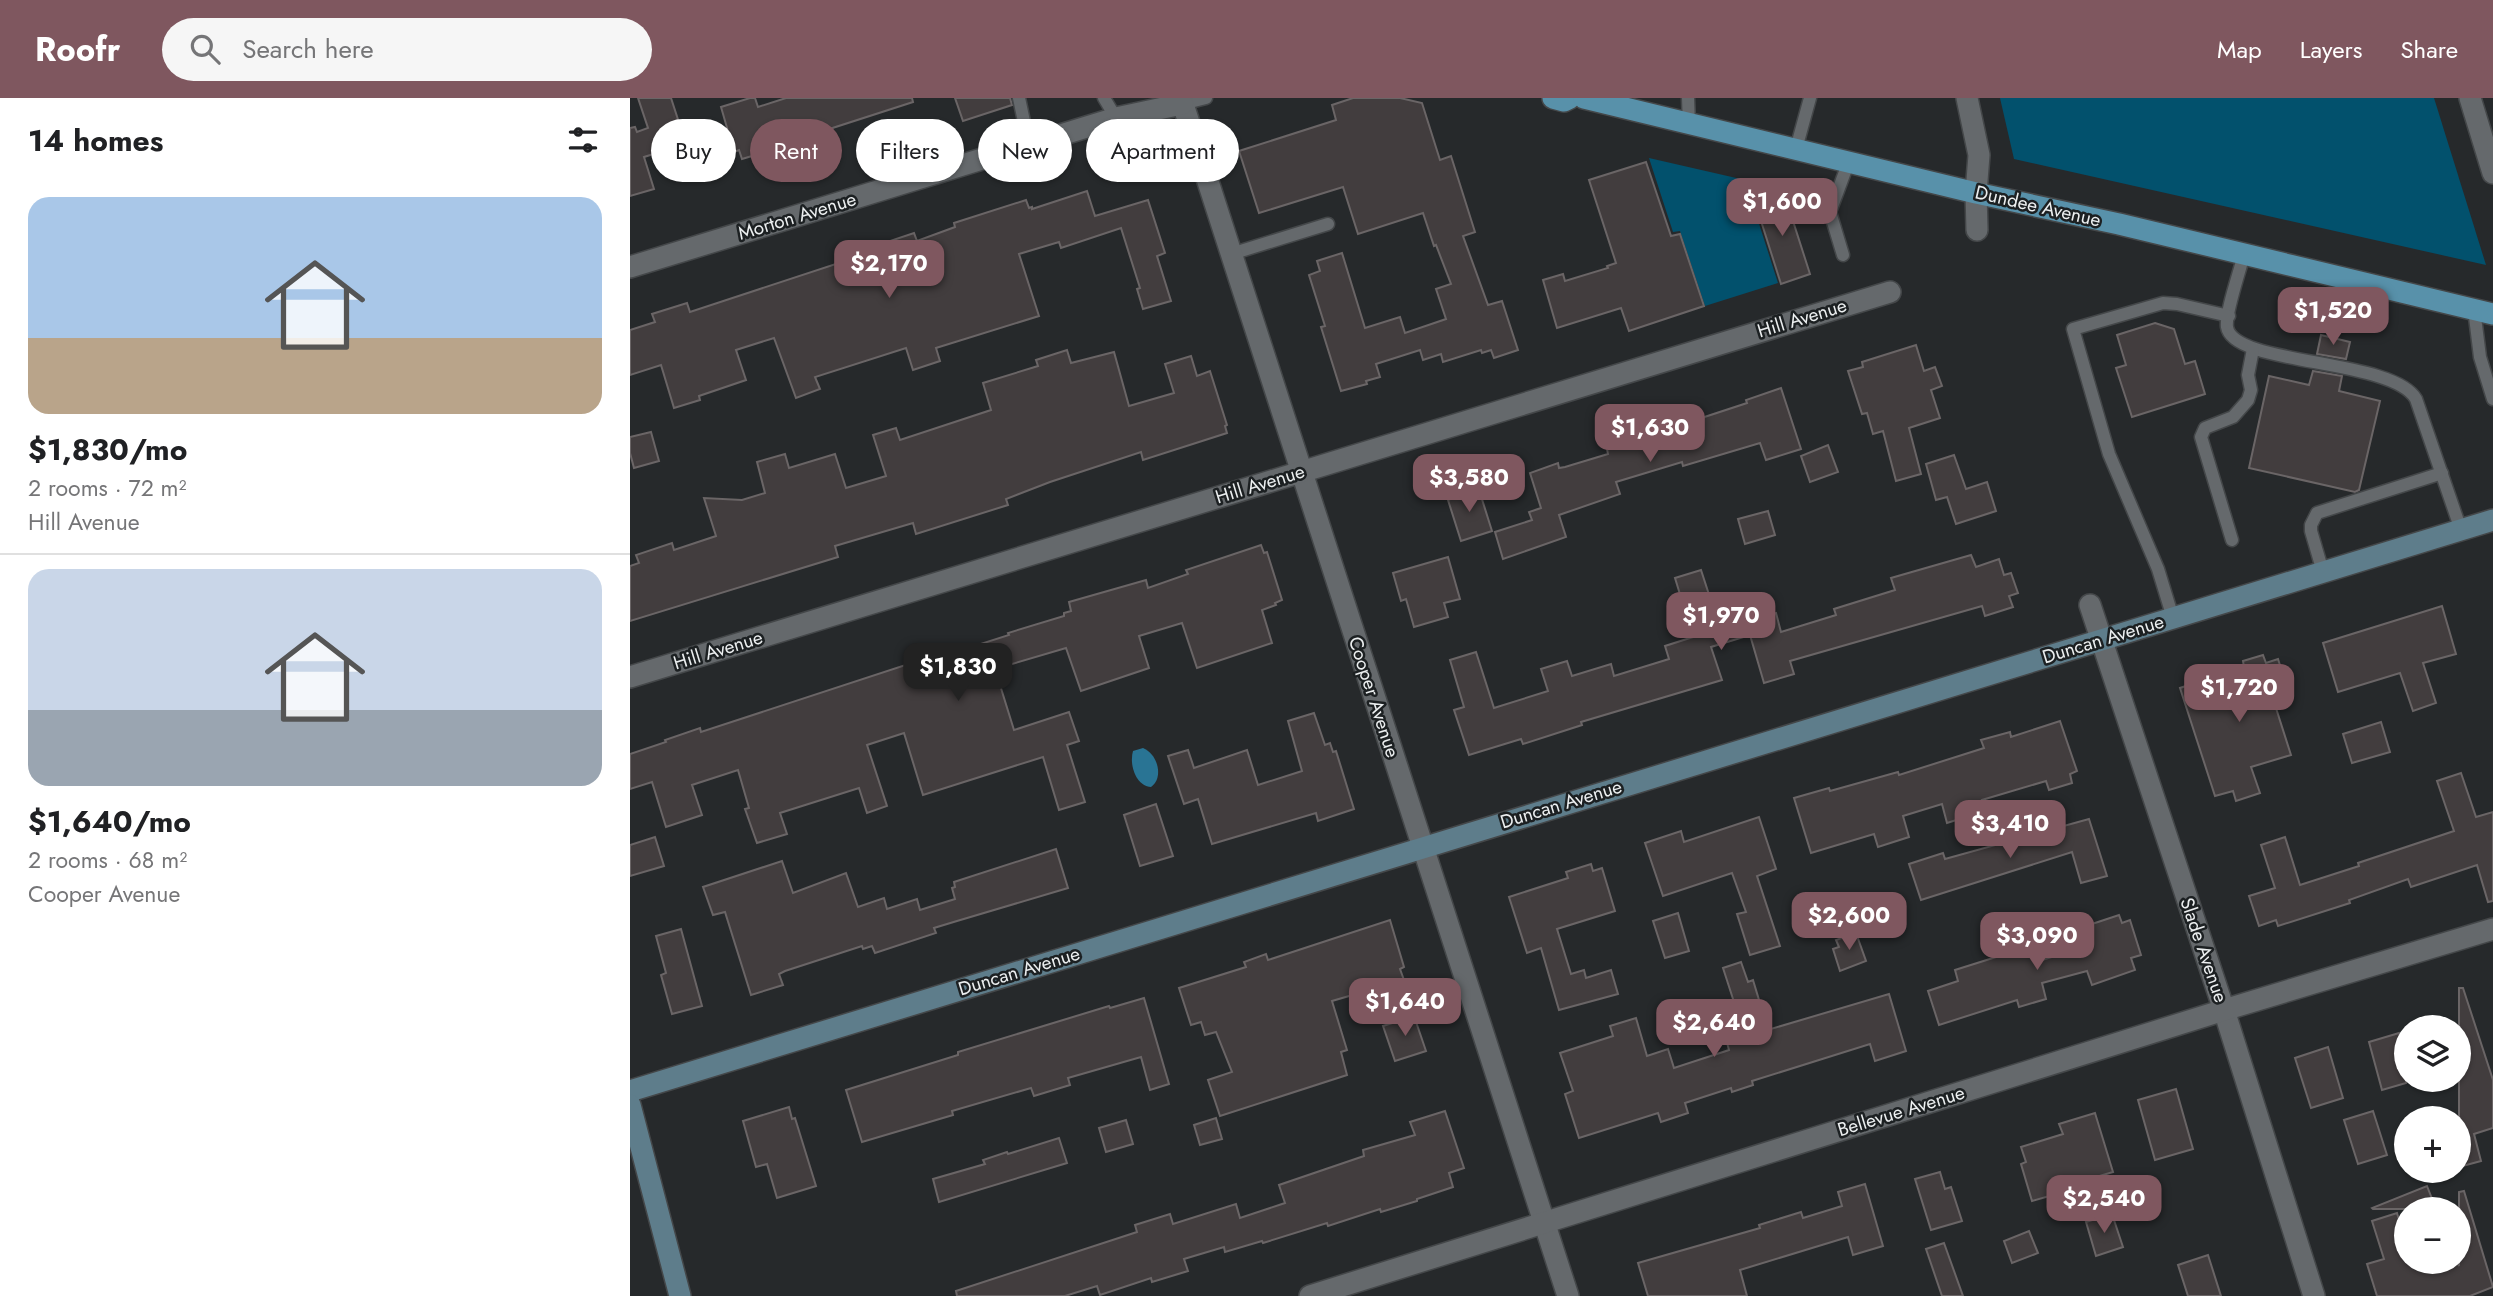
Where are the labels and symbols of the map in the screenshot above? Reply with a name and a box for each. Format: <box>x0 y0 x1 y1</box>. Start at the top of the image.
pin: $1,600 <box>1725 178 1839 238</box>
street label: Dundee Avenue <box>1973 178 2104 234</box>
street label: Morton Avenue <box>735 185 860 247</box>
pin: $2,170 <box>832 240 946 300</box>
pin: $1,520 <box>2276 288 2390 347</box>
street label: Hill Avenue <box>1754 292 1850 344</box>
pin: $1,630 <box>1593 404 1707 464</box>
pin: $3,580 <box>1412 454 1526 514</box>
street label: Hill Avenue <box>1212 458 1308 510</box>
pin: $1,970 <box>1664 592 1778 652</box>
street label: Duncan Avenue <box>2039 608 2167 670</box>
street label: Hill Avenue <box>670 624 766 676</box>
street label: Cooper Avenue <box>1342 633 1406 761</box>
pin: $1,830 <box>901 644 1015 703</box>
pin: $1,720 <box>2182 664 2296 724</box>
street label: Duncan Avenue <box>1497 773 1625 835</box>
pin: $3,410 <box>1953 800 2067 860</box>
pin: $2,600 <box>1792 892 1906 952</box>
street label: Slade Avenue <box>2173 894 2235 1006</box>
pin: $3,090 <box>1980 912 2094 972</box>
street label: Duncan Avenue <box>955 940 1083 1002</box>
pin: $1,640 <box>1348 978 1462 1038</box>
pin: $2,640 <box>1657 1000 1771 1059</box>
street label: Bellevue Avenue <box>1834 1079 1968 1143</box>
pin: $2,540 <box>2047 1176 2161 1235</box>

